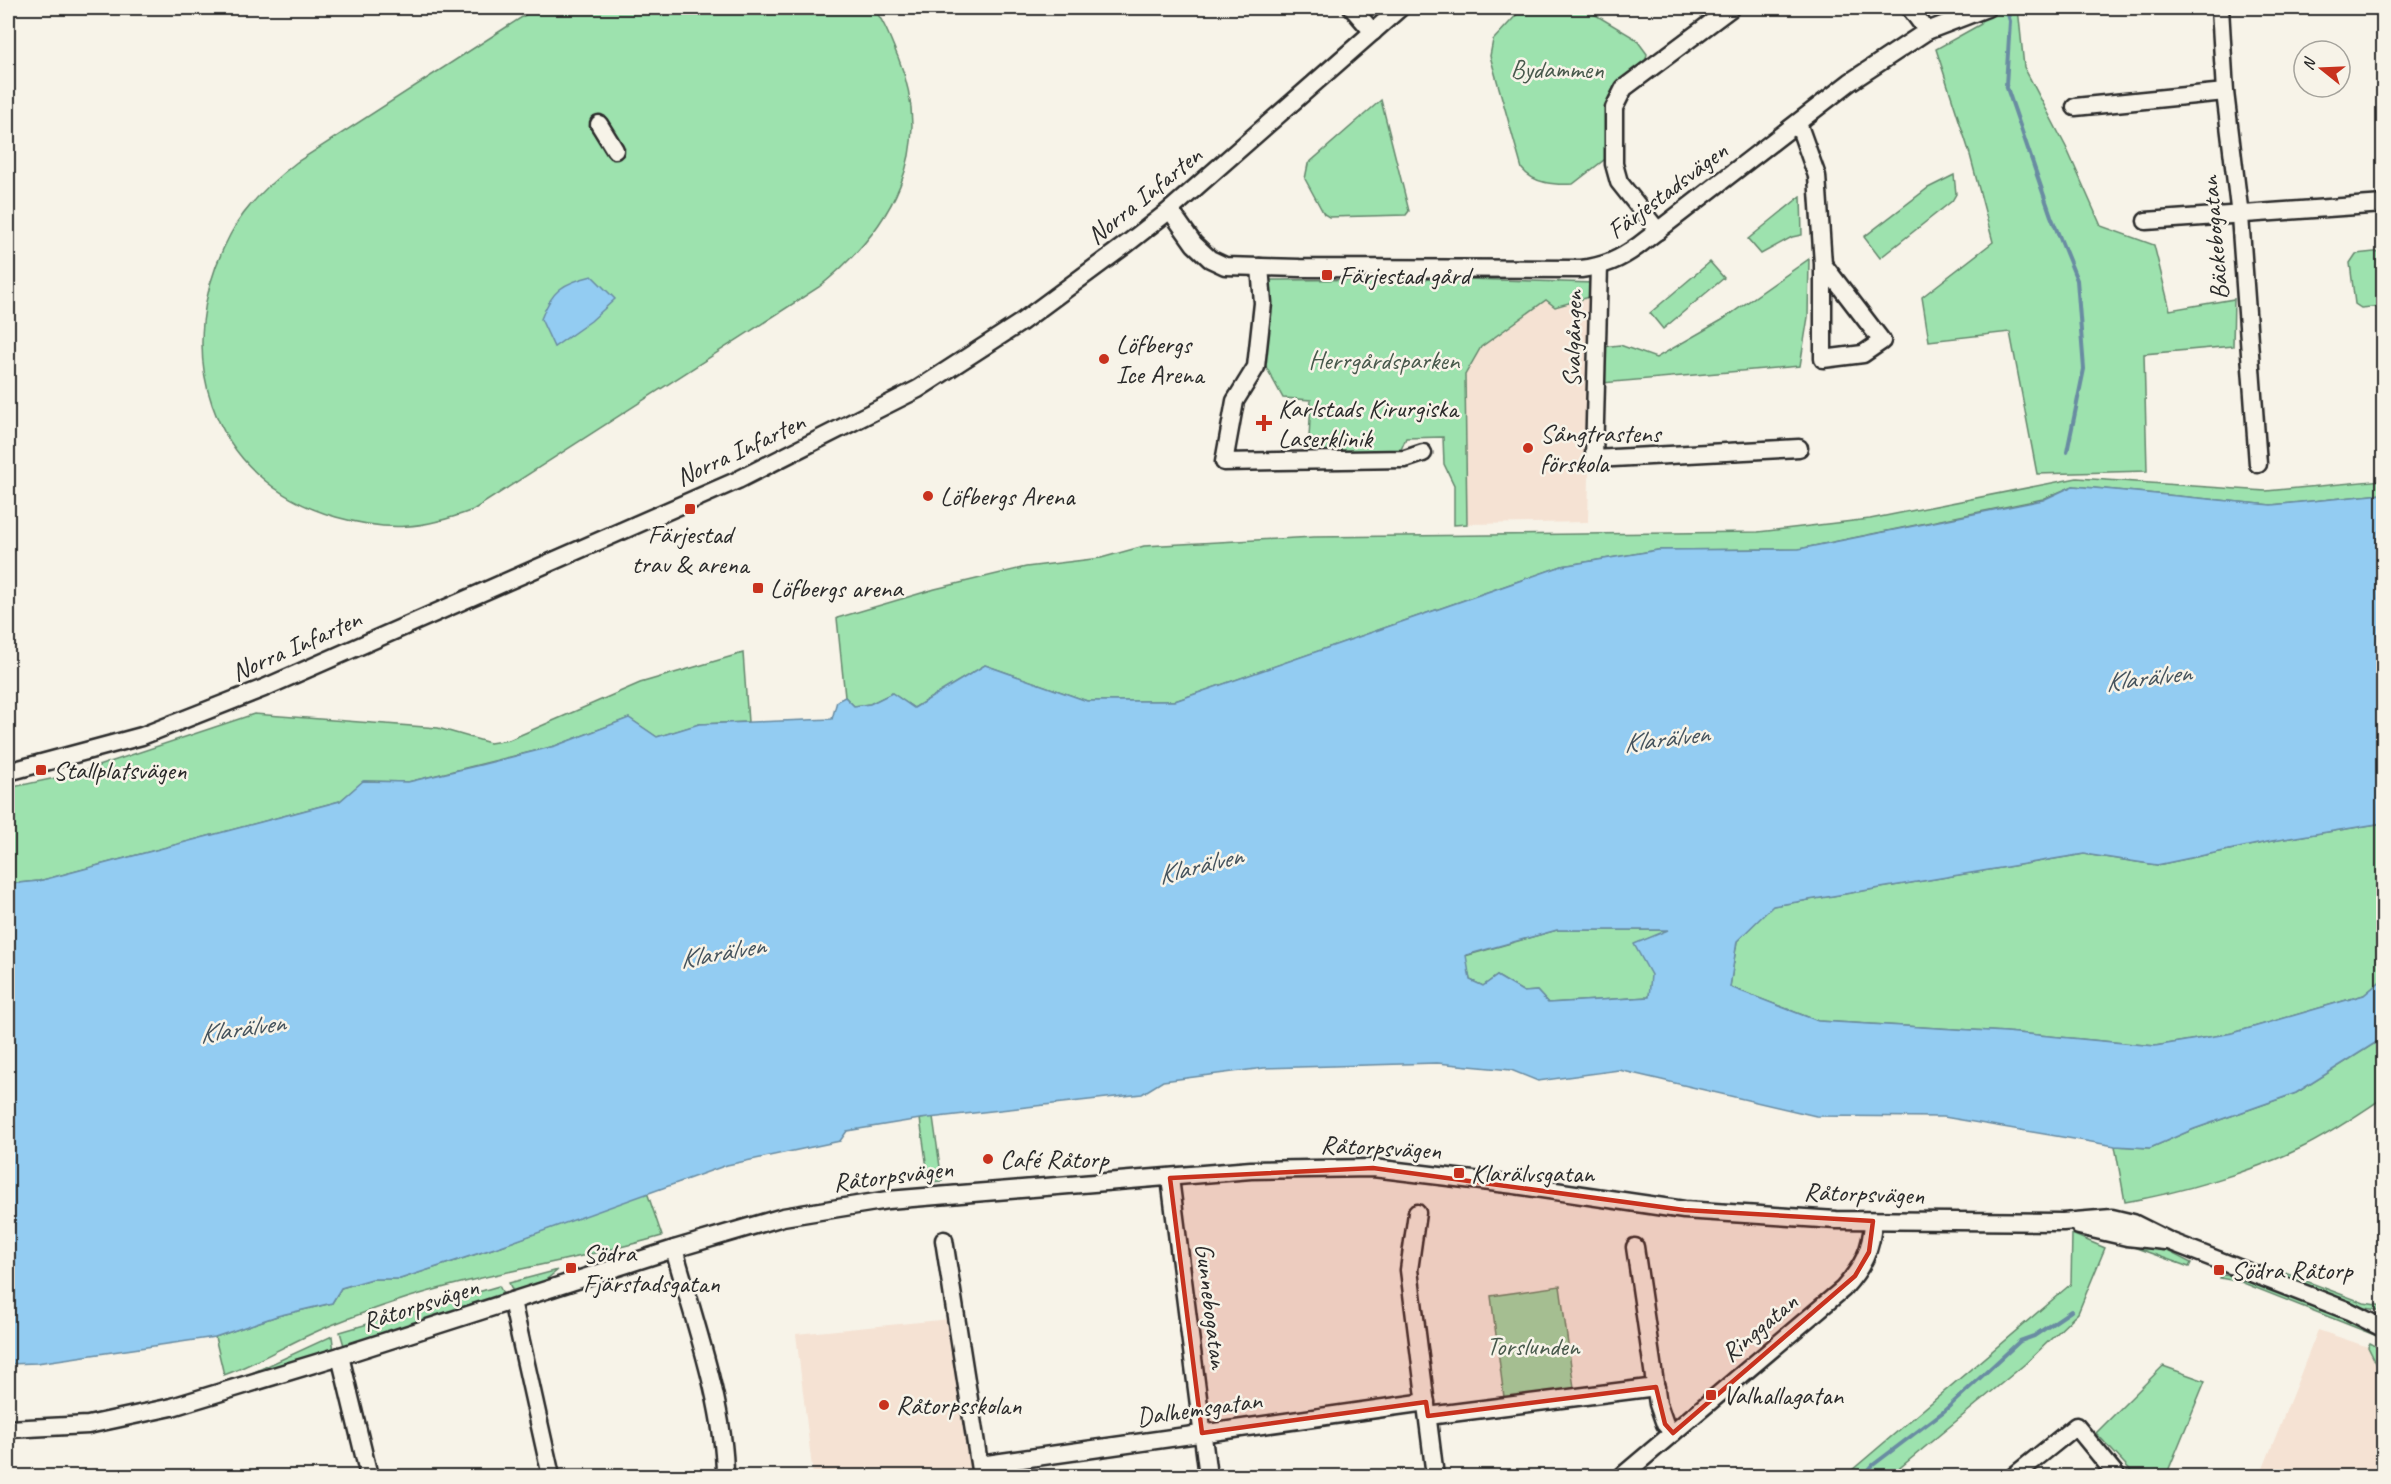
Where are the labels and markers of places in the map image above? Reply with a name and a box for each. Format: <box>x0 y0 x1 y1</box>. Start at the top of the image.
place label: Färjestad gård <box>1339 259 1474 292</box>
marker: Färjestad gård <box>1320 268 1334 282</box>
place label: Löfbergs Ice Arena <box>1116 328 1206 391</box>
marker: Löfbergs Ice Arena <box>1097 352 1111 366</box>
place label: Karlstads Kirurgiska Laserklinik <box>1278 392 1460 455</box>
marker: Karlstads Kirurgiska Laserklinik <box>1255 414 1273 432</box>
place label: Sångtrastens förskola <box>1540 417 1663 480</box>
marker: Sångtrastens förskola <box>1521 441 1535 455</box>
place label: Löfbergs Arena <box>940 480 1076 513</box>
marker: Löfbergs Arena <box>921 489 935 503</box>
marker: Färjestad trav & arena <box>683 502 697 516</box>
place label: Färjestad trav & arena <box>632 518 751 581</box>
place label: Löfbergs arena <box>770 572 904 605</box>
marker: Löfbergs arena <box>751 581 765 595</box>
place label: Stallplatsvägen <box>53 754 187 787</box>
marker: Stallplatsvägen <box>34 763 48 777</box>
place label: Café Råtorp <box>1000 1143 1110 1176</box>
marker: Café Råtorp <box>981 1152 995 1166</box>
place label: Klarälvsgatan <box>1471 1157 1595 1190</box>
marker: Klarälvsgatan <box>1452 1166 1466 1180</box>
place label: Södra Fjärstadsgatan <box>583 1237 720 1300</box>
place label: Södra Råtorp <box>2231 1254 2355 1287</box>
marker: Södra Fjärstadsgatan <box>564 1261 578 1275</box>
marker: Södra Råtorp <box>2212 1263 2226 1277</box>
place label: Valhallagatan <box>1723 1379 1844 1412</box>
marker: Valhallagatan <box>1704 1388 1718 1402</box>
place label: Råtorpsskolan <box>896 1389 1022 1422</box>
marker: Råtorpsskolan <box>877 1398 891 1412</box>

